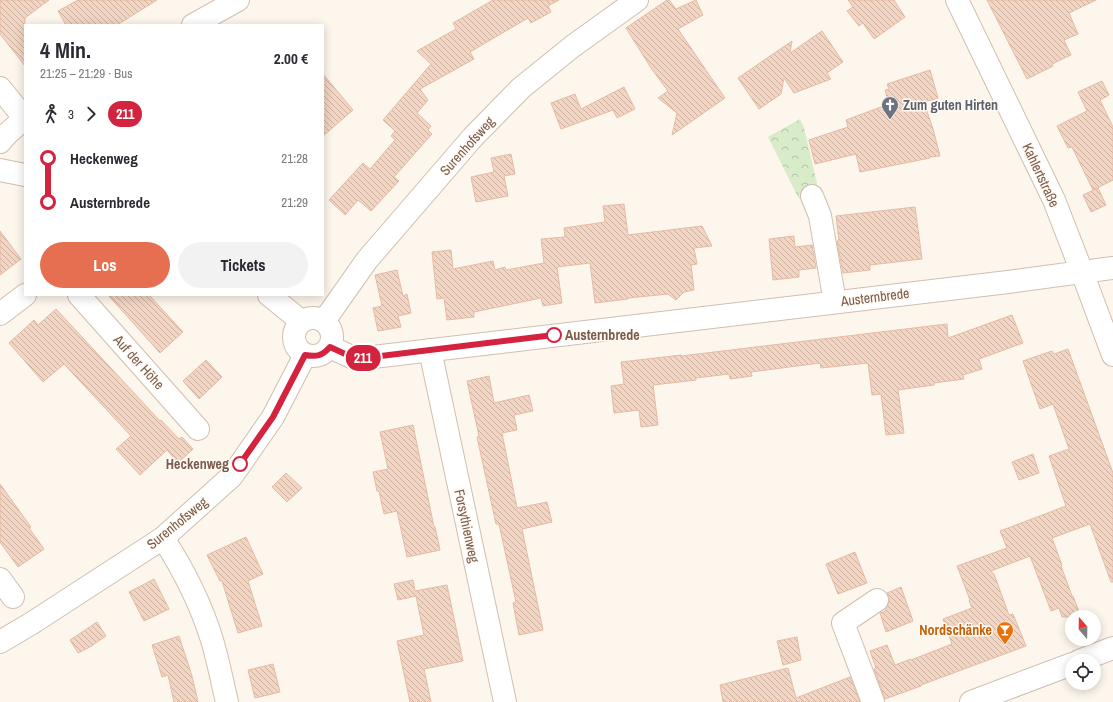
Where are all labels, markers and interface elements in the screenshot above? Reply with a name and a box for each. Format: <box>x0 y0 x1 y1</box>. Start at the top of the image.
text: 4 Min. <box>40 35 91 65</box>
text: 2.00 € <box>274 48 308 69</box>
text: 21:25 – 21:29 · Bus <box>40 65 132 82</box>
church icon: Zum guten Hirten <box>880 95 900 120</box>
place label: Zum guten Hirten <box>903 96 998 114</box>
icon: walk <box>40 103 62 125</box>
icon: forward <box>80 103 102 125</box>
text: 211 <box>116 105 134 123</box>
text: 3 <box>68 106 74 123</box>
street label: Surenhofsweg <box>436 112 499 179</box>
street label: Kahlertstraße <box>1018 140 1064 210</box>
text: Heckenweg <box>70 148 138 169</box>
text: 21:28 <box>281 150 308 167</box>
text: Austernbrede <box>70 192 150 213</box>
text: 21:29 <box>281 194 308 211</box>
button: Los <box>40 242 170 288</box>
button: Tickets <box>178 242 308 288</box>
street label: Austernbrede <box>839 284 910 310</box>
place label: Austernbrede <box>565 326 640 344</box>
marker: Austernbrede <box>546 327 562 343</box>
street label: Auf der Höhe <box>109 330 168 393</box>
line badge: 211 <box>340 345 386 371</box>
text: 211 <box>354 349 372 367</box>
place label: Heckenweg <box>166 455 229 473</box>
marker: Heckenweg <box>232 456 248 472</box>
street label: Forsythienweg <box>450 488 484 565</box>
street label: Surenhofsweg <box>143 493 212 553</box>
north arrow <box>1065 610 1101 646</box>
map controls <box>1065 610 1101 690</box>
bar icon: Nordschänke <box>995 620 1015 645</box>
place label: Nordschänke <box>919 621 992 639</box>
button: locate <box>1065 654 1101 690</box>

